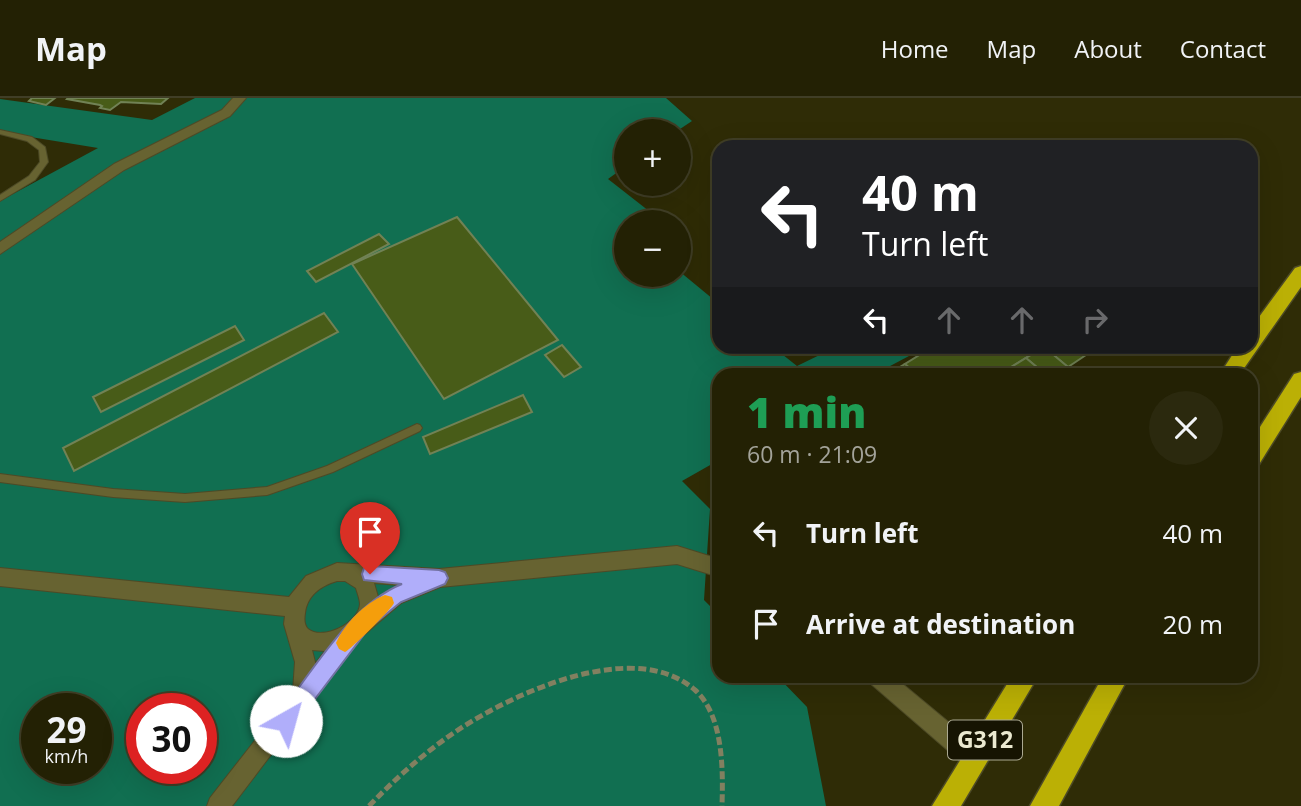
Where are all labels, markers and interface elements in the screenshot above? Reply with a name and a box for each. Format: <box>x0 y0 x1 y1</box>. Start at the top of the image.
text: Map <box>35 26 107 71</box>
text: Home <box>881 32 949 65</box>
text: Map <box>987 32 1036 65</box>
text: About <box>1074 32 1142 65</box>
text: Contact <box>1180 32 1266 65</box>
map controls <box>614 119 691 287</box>
button: + <box>614 119 691 196</box>
text: 40 m <box>862 159 979 225</box>
icon: left <box>747 168 838 259</box>
button: − <box>614 210 691 287</box>
text: Turn left <box>862 222 988 265</box>
icon: left <box>857 301 895 339</box>
icon: ahead <box>930 301 968 339</box>
icon: ahead <box>1003 301 1041 339</box>
icon: right <box>1076 301 1114 339</box>
text: 1 min <box>747 383 866 440</box>
button: close <box>1149 391 1223 465</box>
text: 60 m · 21:09 <box>747 438 877 470</box>
pin <box>340 502 400 574</box>
icon: arrive <box>351 513 389 551</box>
icon: left <box>747 514 785 552</box>
text: Turn left <box>806 515 918 551</box>
text: 40 m <box>1162 515 1223 551</box>
icon: arrive <box>747 605 785 643</box>
text: Arrive at destination <box>806 606 1075 642</box>
text: 20 m <box>1162 606 1223 642</box>
position arrow <box>249 684 323 758</box>
speed limit sign: 30 <box>126 693 217 784</box>
text: 29 <box>46 706 87 753</box>
road number: G312 <box>948 720 1022 760</box>
text: km/h <box>45 744 88 768</box>

